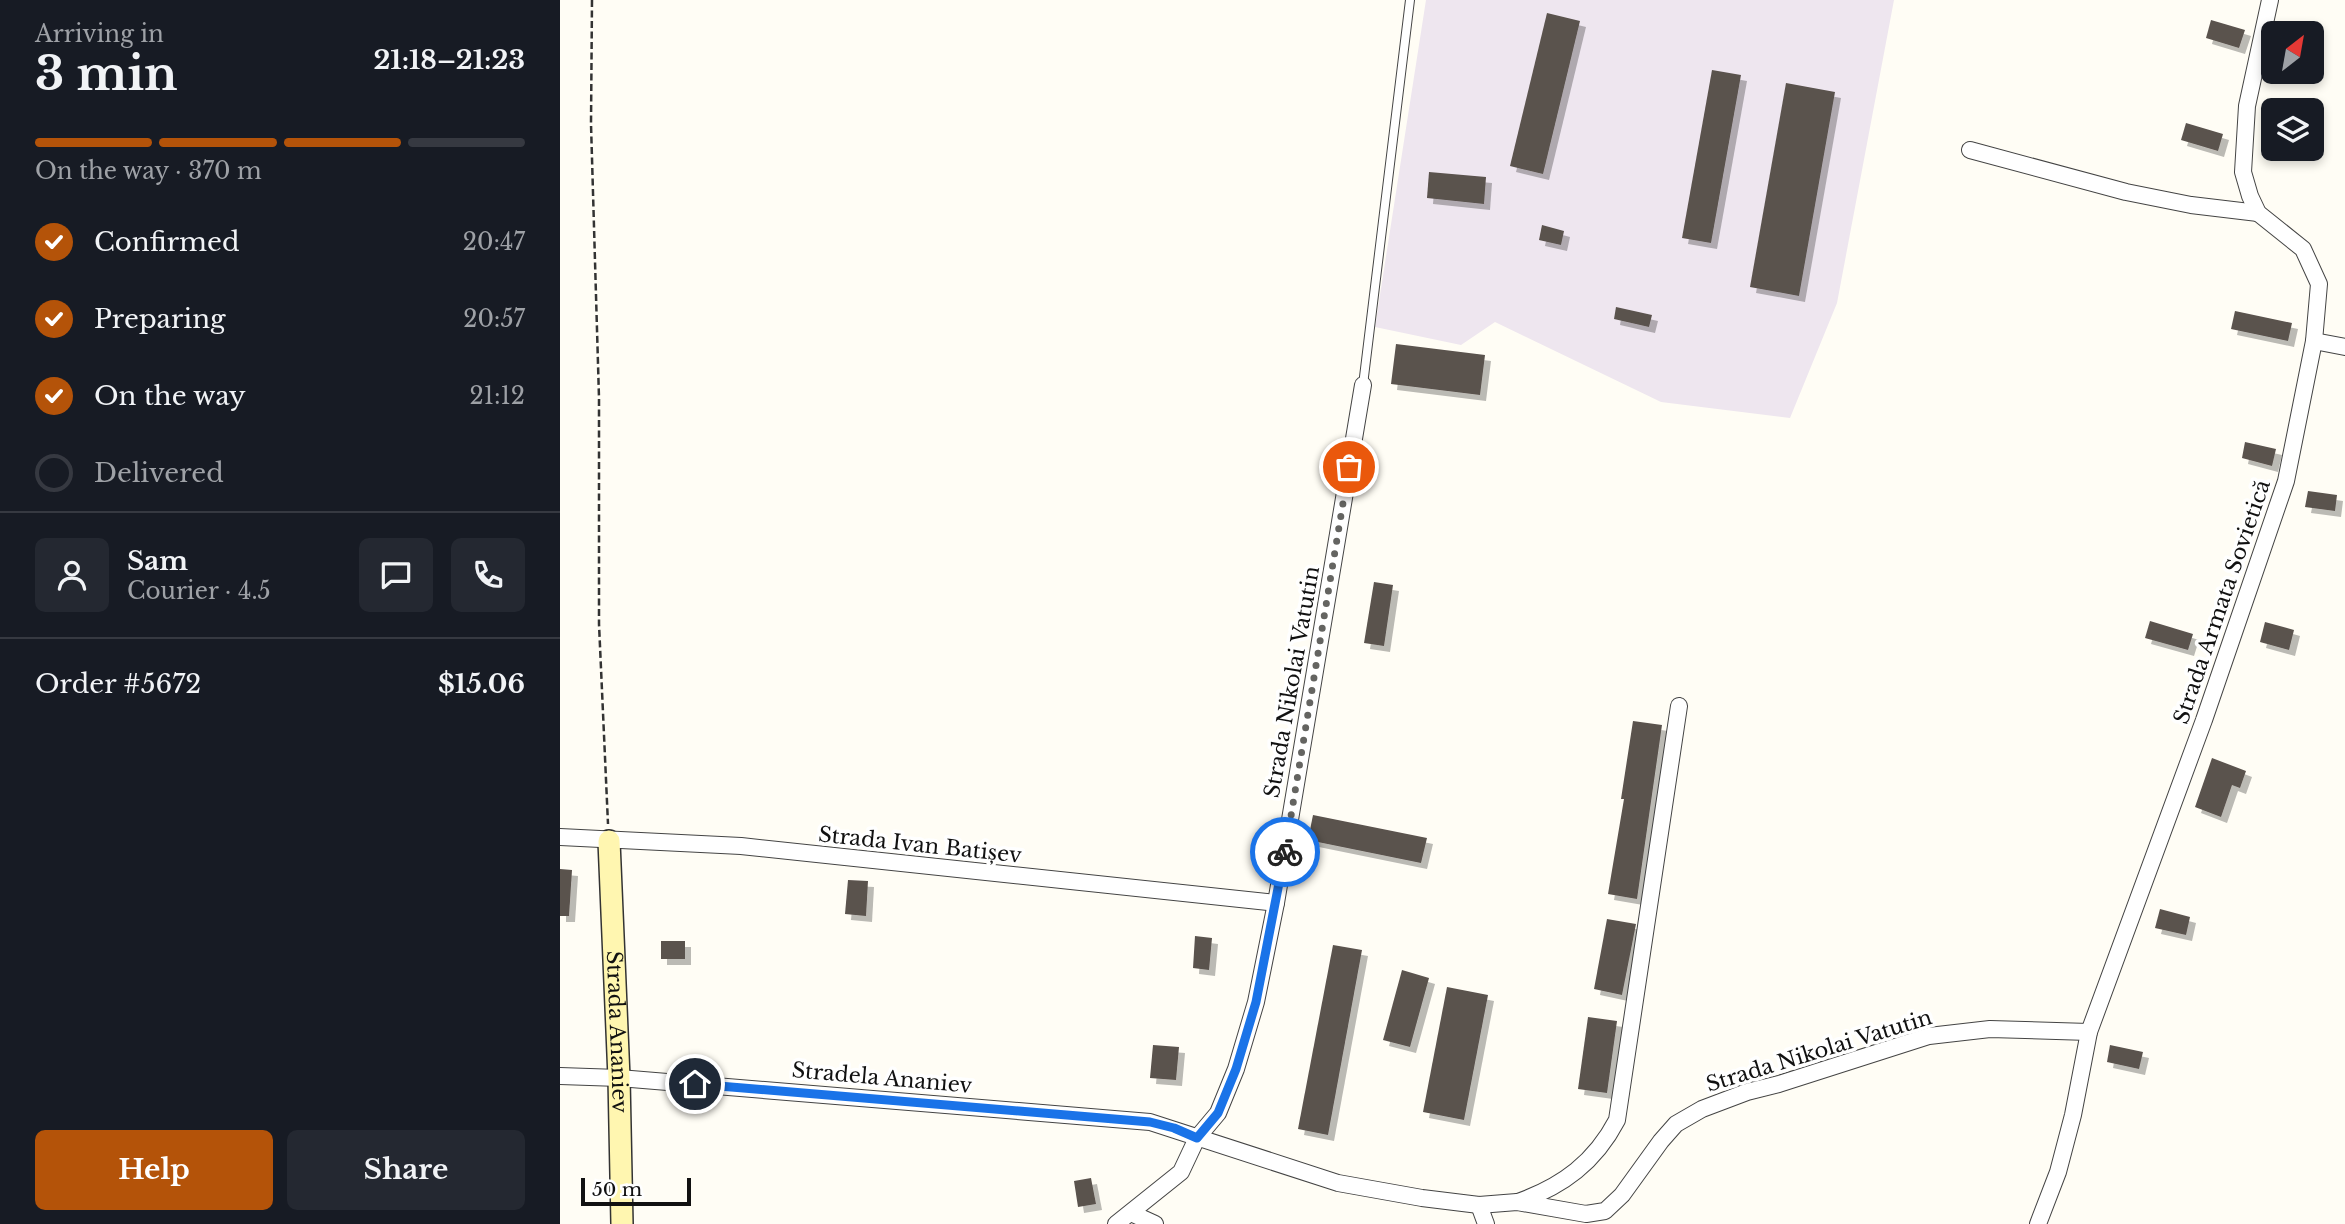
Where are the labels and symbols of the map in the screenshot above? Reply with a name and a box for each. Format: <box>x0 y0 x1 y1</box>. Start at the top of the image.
north arrow <box>2261 21 2324 84</box>
pin <box>1319 437 1379 497</box>
street label: Strada Armata Sovietică <box>2168 476 2276 727</box>
street label: Strada Nikolai Vatutin <box>1259 564 1325 800</box>
courier <box>1250 817 1320 887</box>
street label: Strada Ivan Batișev <box>817 821 1023 869</box>
street label: Strada Ananiev <box>601 950 633 1113</box>
street label: Strada Nikolai Vatutin <box>1703 1004 1935 1098</box>
pin <box>665 1054 725 1114</box>
street label: Stradela Ananiev <box>791 1057 974 1099</box>
scale bar <box>581 1175 691 1207</box>

